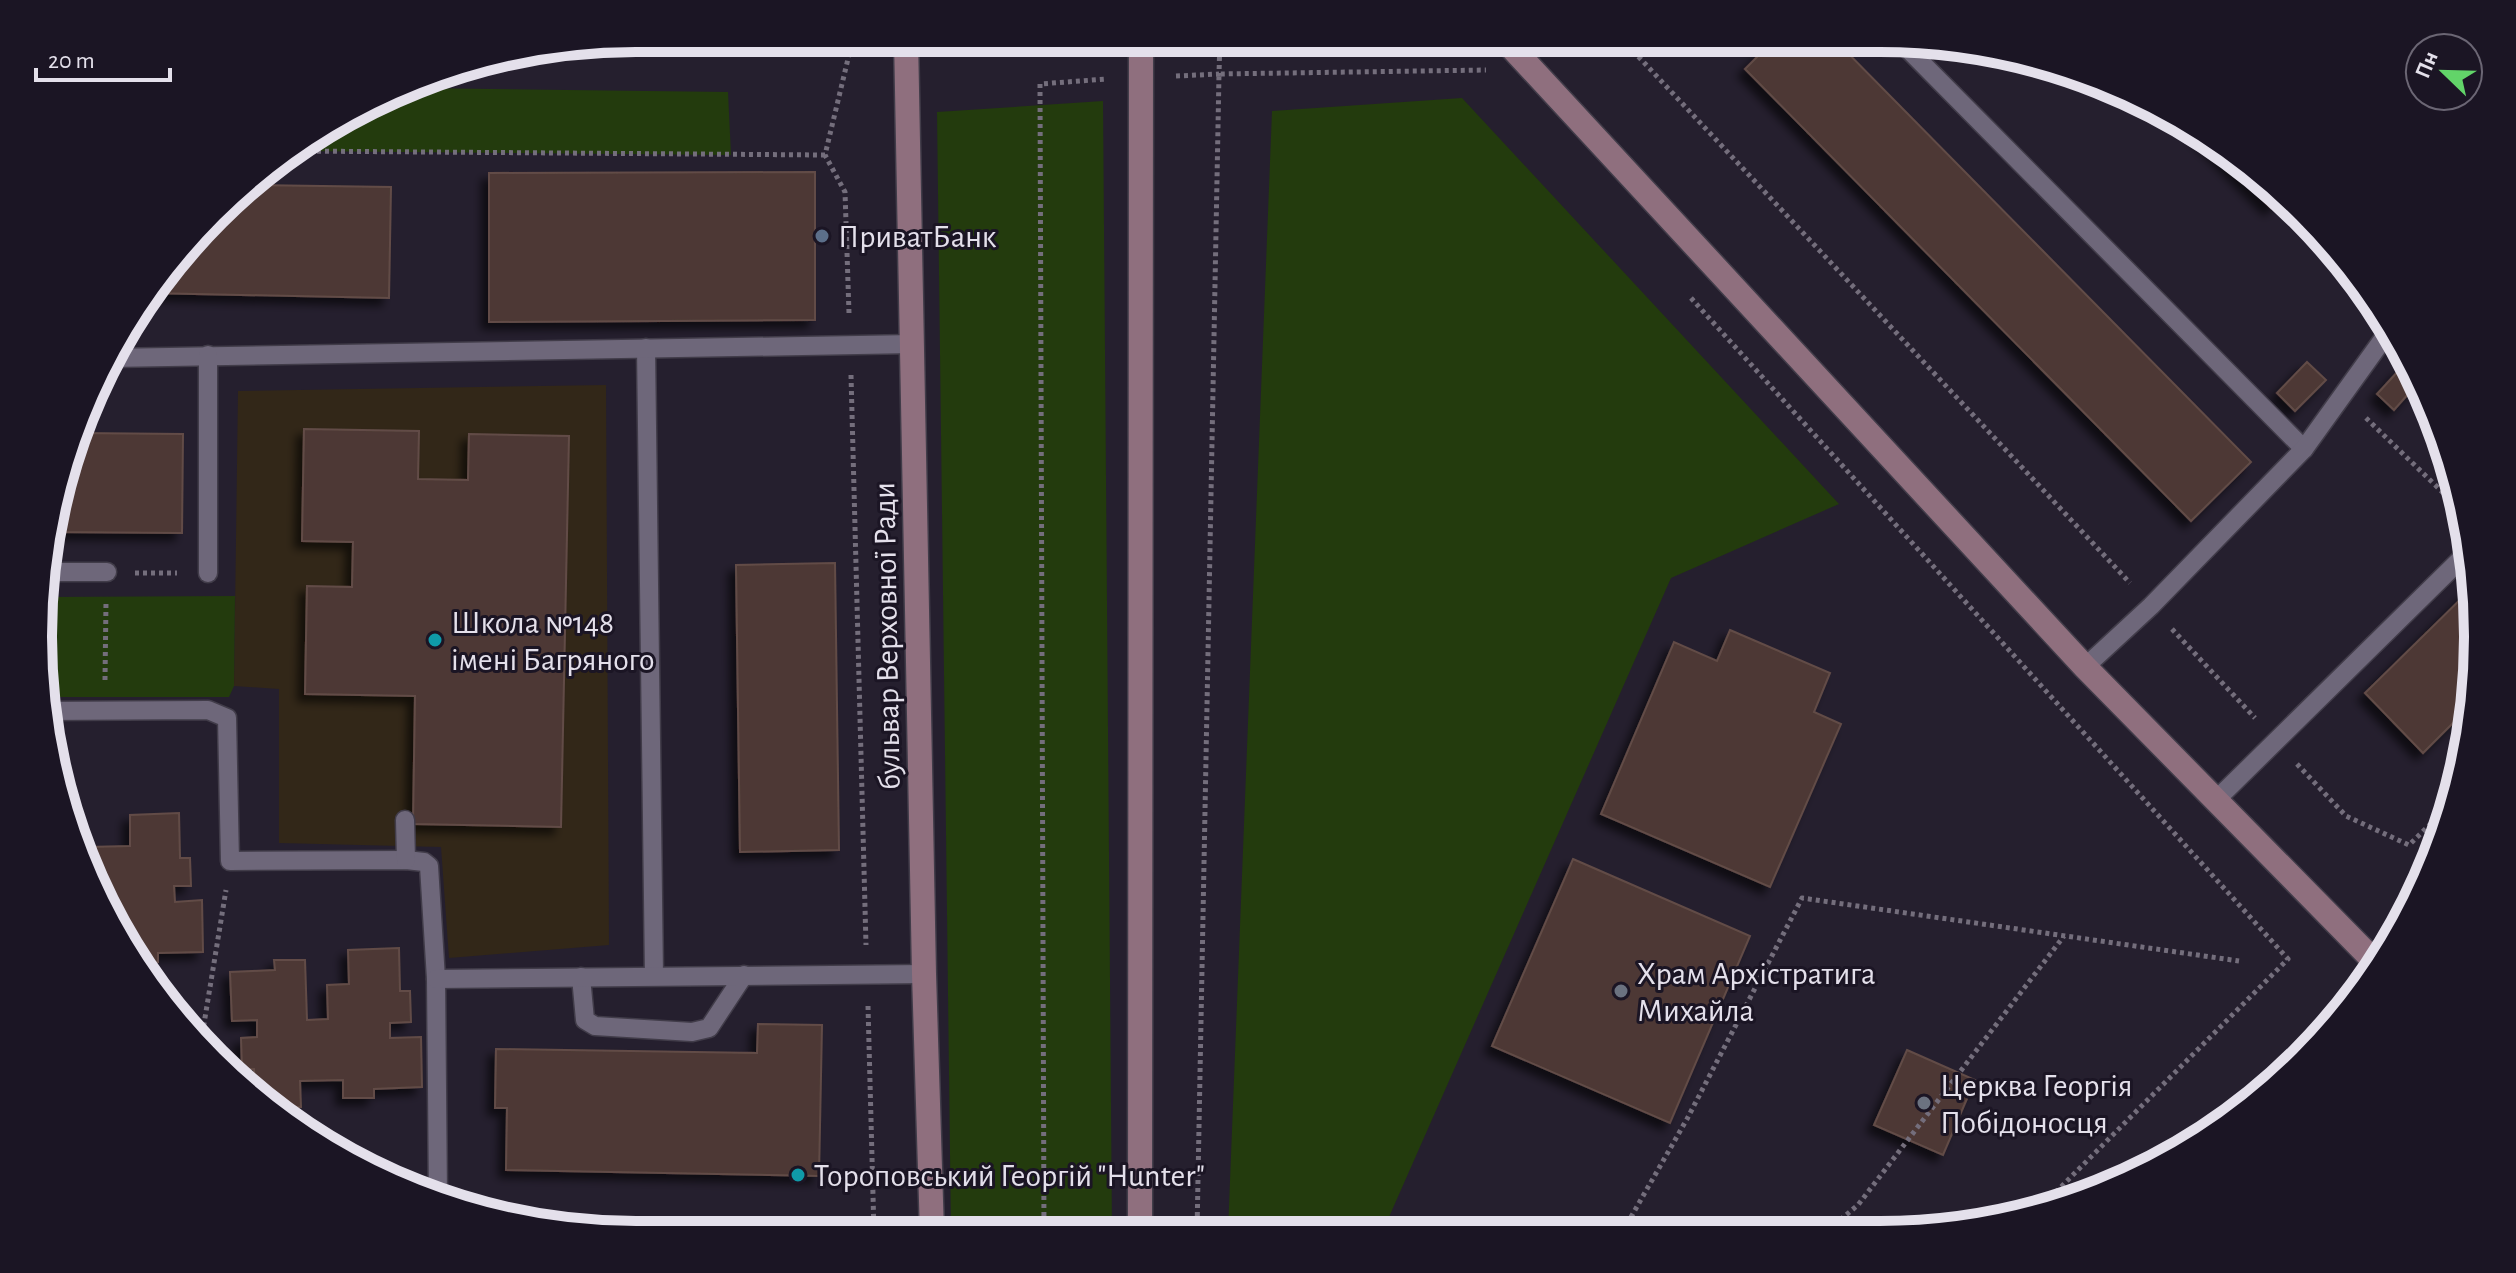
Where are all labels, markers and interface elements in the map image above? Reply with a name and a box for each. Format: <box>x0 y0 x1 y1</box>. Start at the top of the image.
scale bar <box>36 32 170 82</box>
north arrow <box>2404 32 2484 112</box>
text: Пн <box>2411 48 2442 81</box>
text: 20 m <box>48 49 95 73</box>
place label: ПриватБанк <box>838 221 997 253</box>
marker: ПриватБанк <box>813 227 831 245</box>
street label: бульвар Верховної Ради <box>868 482 906 790</box>
place label: Школа №148 імені Багряного <box>451 607 654 676</box>
marker: Школа №148 імені Багряного <box>426 631 444 649</box>
place label: Храм Архістратига Михайла <box>1637 958 1876 1027</box>
marker: Храм Архістратига Михайла <box>1612 982 1630 1000</box>
place label: Церква Георгія Побідоносця <box>1940 1070 2133 1139</box>
marker: Церква Георгія Побідоносця <box>1915 1094 1933 1112</box>
place label: Тороповський Георгій "Hunter" <box>814 1160 1205 1192</box>
marker: Тороповський Георгій "Hunter" <box>789 1166 807 1184</box>

